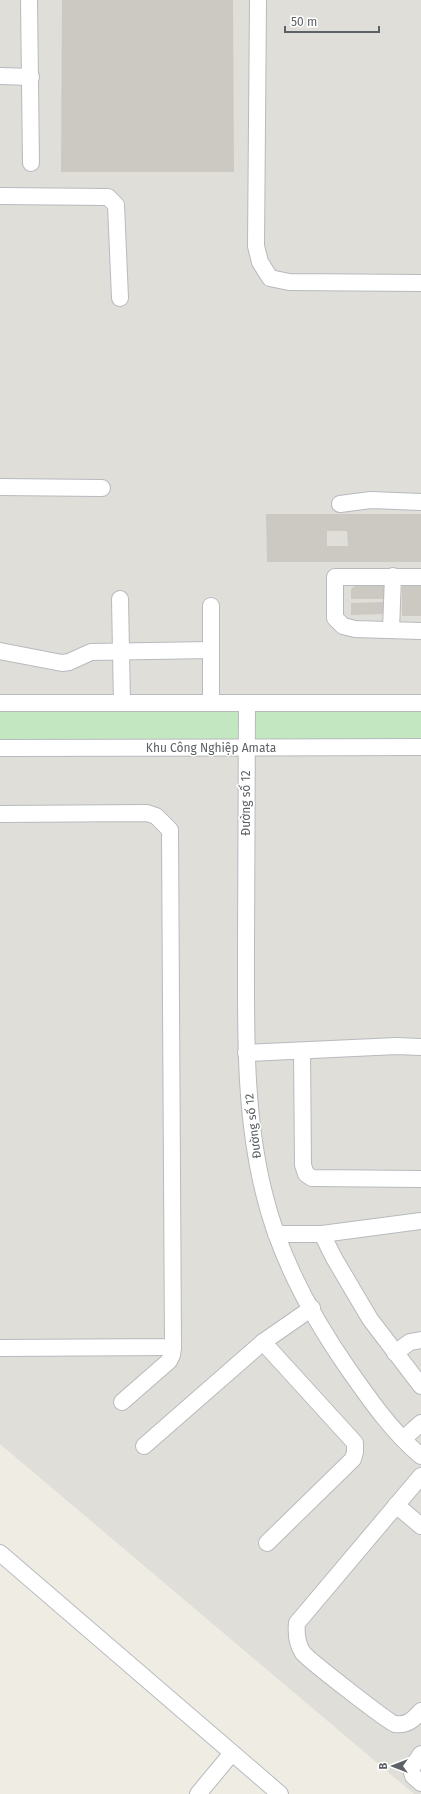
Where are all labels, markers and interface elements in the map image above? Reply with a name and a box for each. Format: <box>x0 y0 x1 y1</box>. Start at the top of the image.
scale bar <box>285 8 379 34</box>
text: 50 m <box>291 15 317 29</box>
street label: Khu Công Nghiệp Amata <box>146 741 276 755</box>
street label: Đường số 12 <box>238 770 253 836</box>
street label: Đường số 12 <box>241 1093 264 1159</box>
north arrow <box>373 1746 413 1786</box>
text: B <box>377 1762 390 1769</box>

